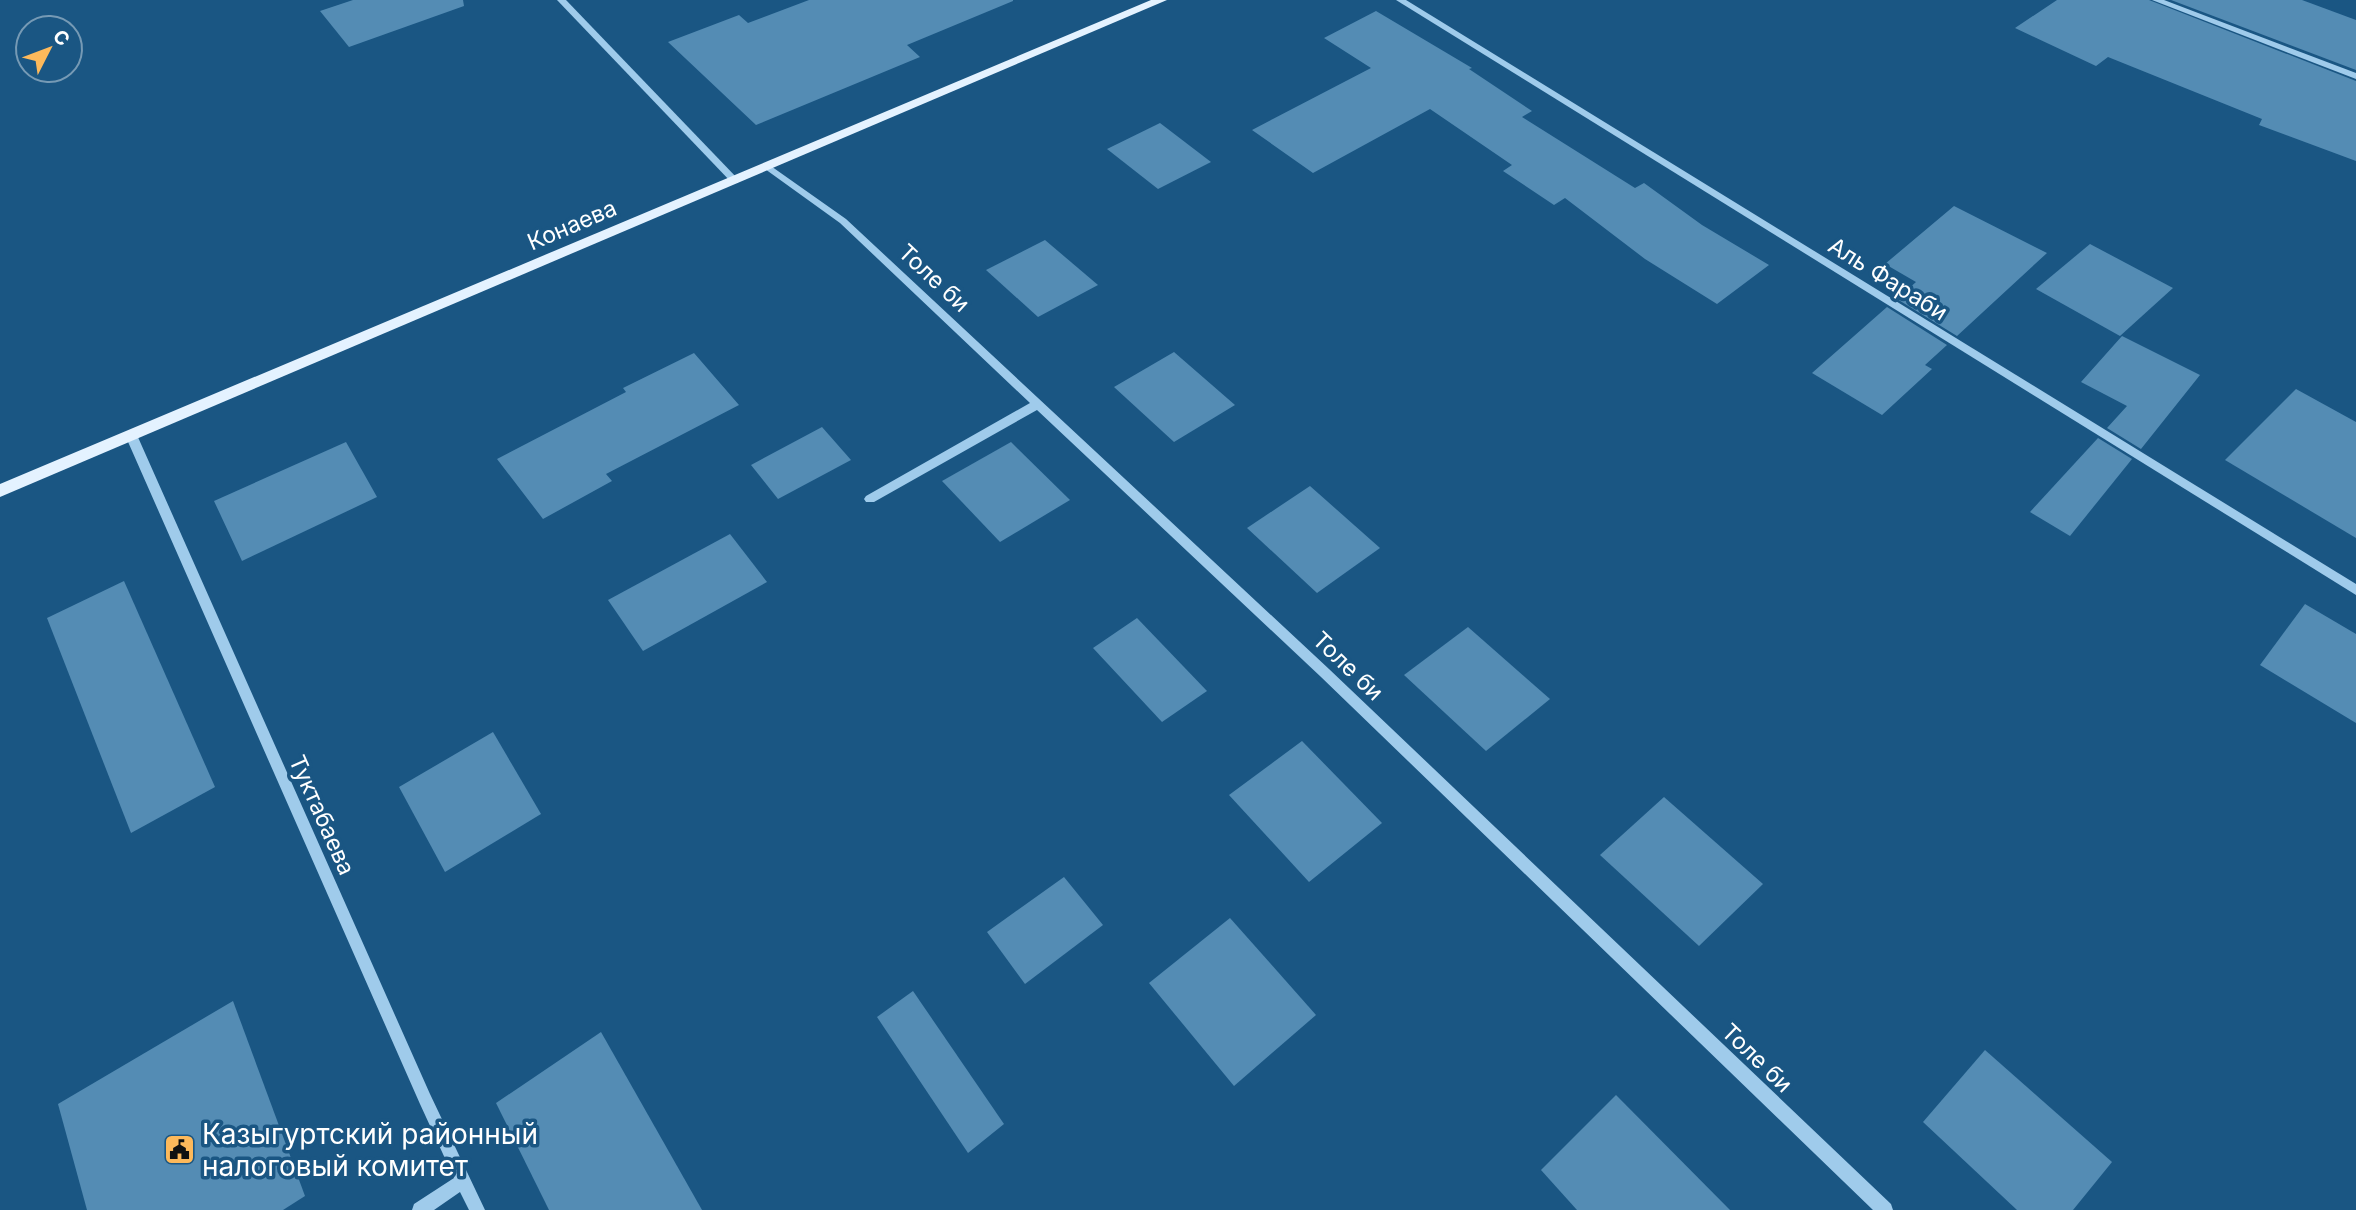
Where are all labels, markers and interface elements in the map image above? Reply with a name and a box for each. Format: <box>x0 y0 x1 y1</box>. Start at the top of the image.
north arrow <box>14 14 84 84</box>
text: С <box>48 25 75 51</box>
street label: Конаева <box>523 194 621 256</box>
street label: Аль Фараби <box>1823 231 1953 327</box>
street label: Толе би <box>893 238 975 318</box>
street label: Толе би <box>1307 626 1389 706</box>
street label: Туктабаева <box>283 751 361 879</box>
street label: Толе би <box>1716 1018 1798 1098</box>
place label: Казыгуртский районный налоговый комитет <box>202 1117 538 1183</box>
public building icon: Казыгуртский районный налоговый комитет <box>162 1133 196 1167</box>

